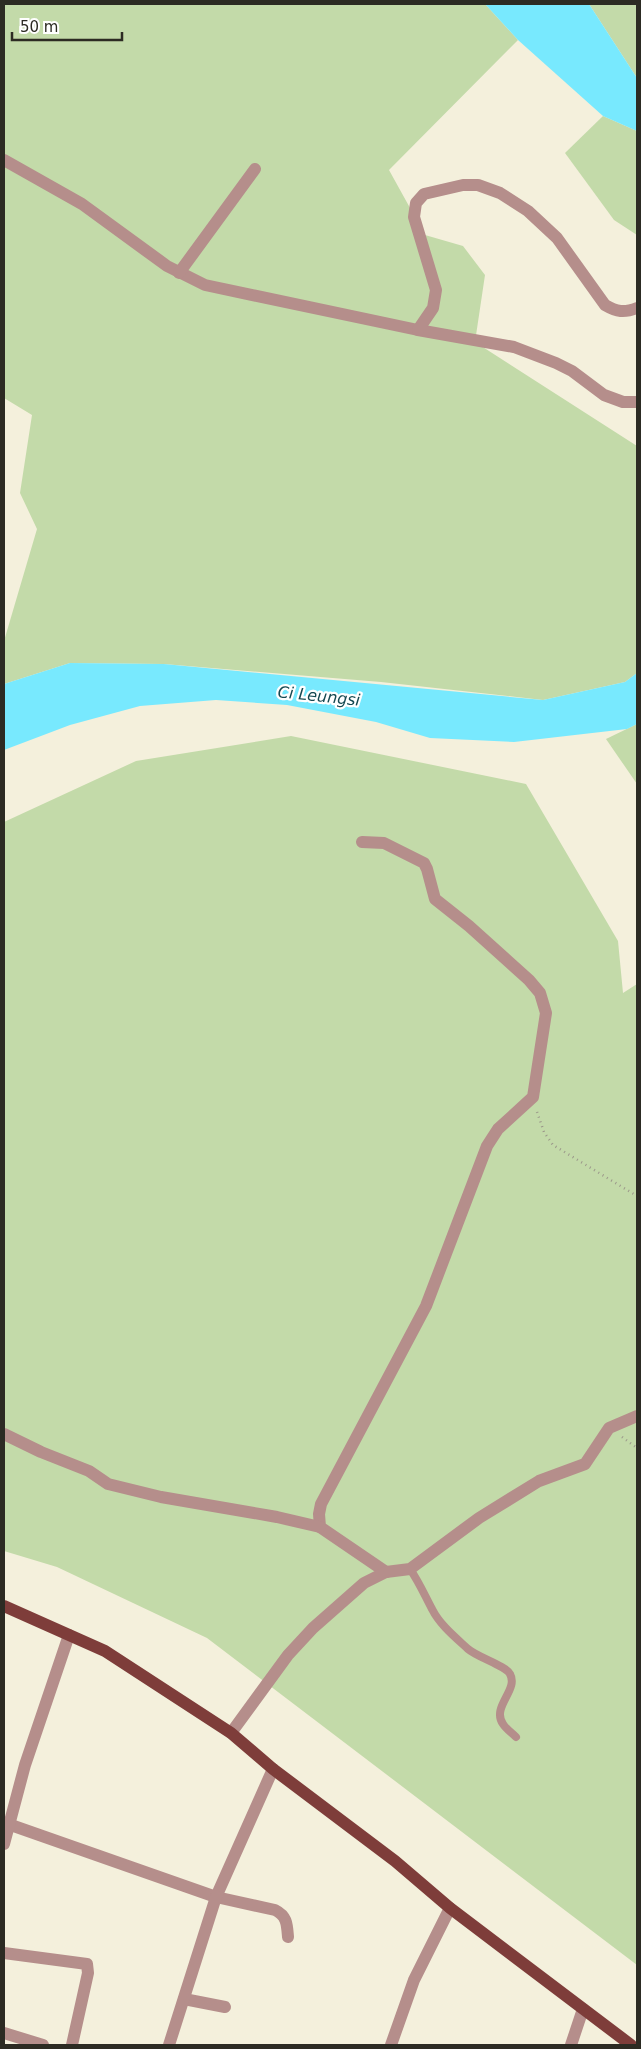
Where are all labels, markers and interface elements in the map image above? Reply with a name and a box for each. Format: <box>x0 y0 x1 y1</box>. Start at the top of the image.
scale bar <box>12 10 122 42</box>
text: 50 m <box>20 18 58 36</box>
water label: Ci Leungsi <box>277 682 362 710</box>

